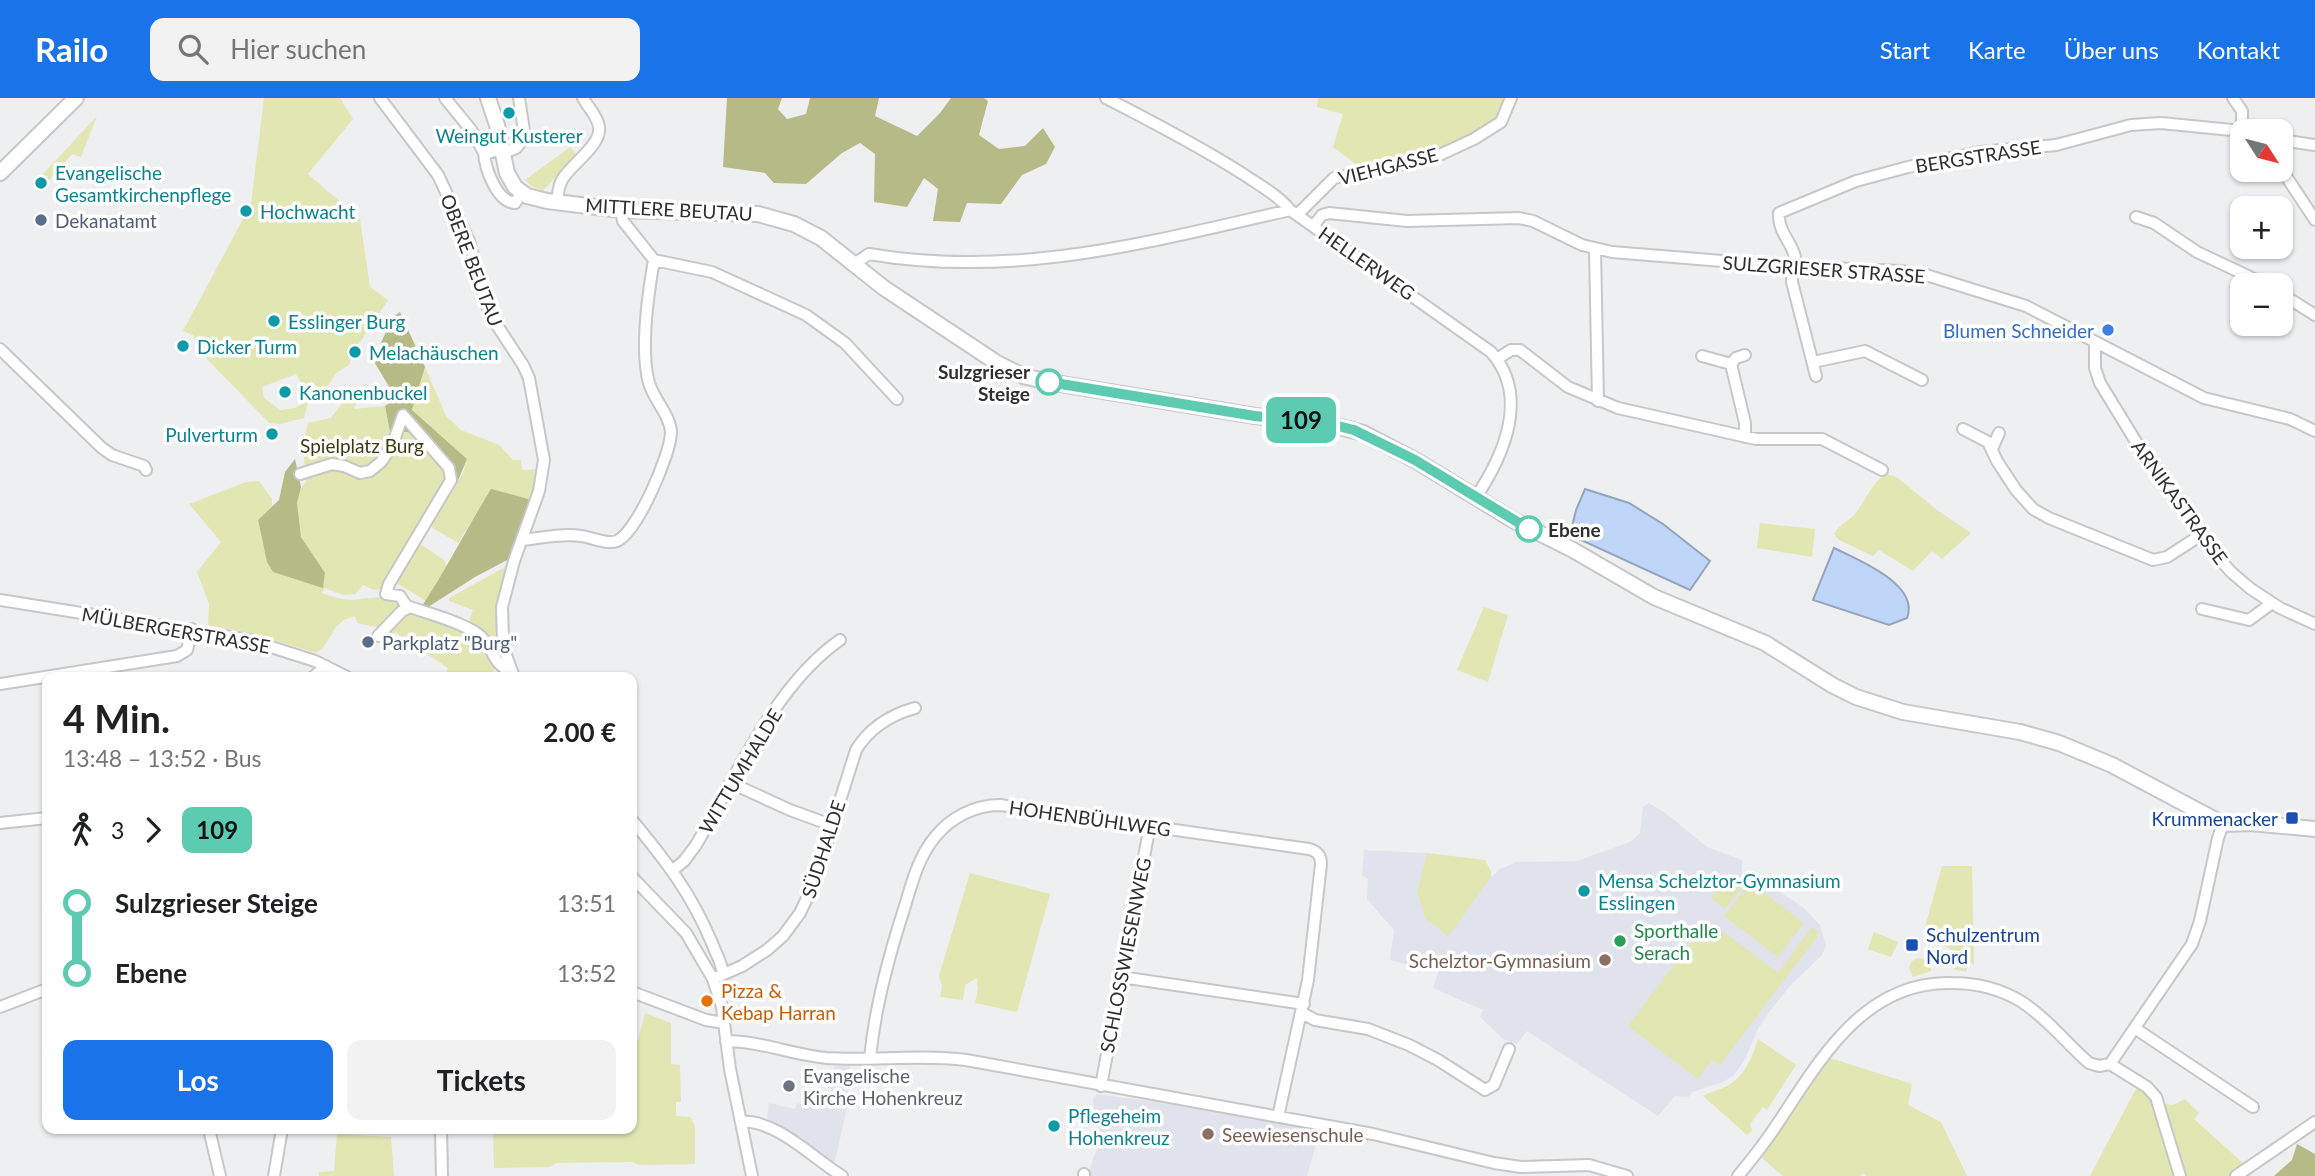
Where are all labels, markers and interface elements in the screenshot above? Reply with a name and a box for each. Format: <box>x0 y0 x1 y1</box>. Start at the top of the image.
search box <box>150 18 640 81</box>
text: Railo <box>35 29 108 69</box>
icon: search <box>174 30 212 68</box>
text: Hier suchen <box>230 33 366 65</box>
text: Start <box>1880 35 1930 64</box>
text: Karte <box>1968 35 2026 64</box>
text: Über uns <box>2064 35 2159 64</box>
text: Kontakt <box>2197 35 2280 64</box>
marker: Weingut Kusterer <box>501 105 517 121</box>
north arrow <box>2230 119 2292 182</box>
map controls <box>2230 119 2293 336</box>
place label: Weingut Kusterer <box>435 124 583 147</box>
street label: BERGSTRASSE <box>1914 135 2042 177</box>
street label: VIEHGASSE <box>1336 143 1440 189</box>
place label: Evangelische Gesamtkirchenpflege <box>55 161 231 206</box>
marker: Evangelische Gesamtkirchenpflege <box>33 175 49 191</box>
street label: OBERE BEUTAU <box>436 191 508 329</box>
street label: MITTLERE BEUTAU <box>585 193 753 225</box>
button: + <box>2230 196 2293 259</box>
place label: Hochwacht <box>260 200 355 223</box>
marker: Hochwacht <box>238 203 254 219</box>
place label: Dekanatamt <box>55 209 157 232</box>
marker: Dekanatamt <box>33 212 49 228</box>
street label: HELLERWEG <box>1315 221 1419 305</box>
street label: SULZGRIESER STRASSE <box>1722 250 1926 288</box>
button: − <box>2230 273 2293 336</box>
place label: Esslinger Burg <box>288 310 405 333</box>
marker: Esslinger Burg <box>266 313 282 329</box>
place label: Blumen Schneider <box>1943 319 2094 342</box>
marker: Blumen Schneider <box>2100 322 2116 338</box>
place label: Dicker Turm <box>197 335 297 358</box>
marker: Dicker Turm <box>175 338 191 354</box>
place label: Melachäuschen <box>369 341 499 364</box>
marker: Melachäuschen <box>347 344 363 360</box>
place label: Sulzgrieser Steige <box>938 360 1031 405</box>
marker: Sulzgrieser Steige <box>1036 369 1062 395</box>
place label: Kanonenbuckel <box>299 381 428 404</box>
marker: Kanonenbuckel <box>277 384 293 400</box>
line badge: 109 <box>1261 397 1341 443</box>
text: 109 <box>1280 405 1322 434</box>
place label: Pulverturm <box>165 423 258 446</box>
marker: Pulverturm <box>264 426 280 442</box>
park label: Spielplatz Burg <box>300 434 424 457</box>
street label: ARNIKASTRASSE <box>2127 435 2233 569</box>
marker: Ebene <box>1516 516 1542 542</box>
place label: Ebene <box>1548 518 1601 541</box>
street label: MÜLBERGERSTRASSE <box>80 602 272 658</box>
place label: Parkplatz "Burg" <box>382 631 517 654</box>
marker: Parkplatz "Burg" <box>360 634 376 650</box>
text: 4 Min. <box>63 695 170 741</box>
street label: WITTUMHALDE <box>694 704 786 838</box>
text: 2.00 € <box>543 716 616 748</box>
text: 13:48 – 13:52 · Bus <box>63 744 262 772</box>
street label: HOHENBÜHLWEG <box>1008 795 1172 841</box>
street label: SÜDHALDE <box>796 797 850 901</box>
place label: Krummenacker <box>2151 807 2278 830</box>
marker: Krummenacker <box>2284 810 2300 826</box>
icon: walk <box>63 811 101 849</box>
icon: forward <box>134 811 172 849</box>
text: 109 <box>196 815 238 844</box>
text: 3 <box>111 816 124 844</box>
street label: SCHLOSSWIESENWEG <box>1095 855 1155 1055</box>
place label: Mensa Schelztor-Gymnasium Esslingen <box>1598 869 1841 914</box>
marker: Mensa Schelztor-Gymnasium Esslingen <box>1576 883 1592 899</box>
text: Sulzgrieser Steige <box>115 887 318 919</box>
text: 13:51 <box>557 889 616 917</box>
place label: Sporthalle Serach <box>1634 919 1718 964</box>
place label: Schulzentrum Nord <box>1926 923 2040 968</box>
marker: Sporthalle Serach <box>1612 933 1628 949</box>
marker: Schulzentrum Nord <box>1904 937 1920 953</box>
place label: Schelztor-Gymnasium <box>1409 949 1591 972</box>
marker: Schelztor-Gymnasium <box>1597 952 1613 968</box>
text: Ebene <box>115 957 187 989</box>
text: 13:52 <box>557 959 616 987</box>
place label: Pizza & Kebap Harran <box>721 979 836 1024</box>
marker: Pizza & Kebap Harran <box>699 993 715 1009</box>
button: Los <box>63 1040 333 1120</box>
button: Tickets <box>347 1040 616 1120</box>
place label: Evangelische Kirche Hohenkreuz <box>803 1064 963 1109</box>
marker: Evangelische Kirche Hohenkreuz <box>781 1078 797 1094</box>
place label: Pflegeheim Hohenkreuz <box>1068 1104 1170 1149</box>
marker: Pflegeheim Hohenkreuz <box>1046 1118 1062 1134</box>
place label: Seewiesenschule <box>1222 1123 1364 1146</box>
marker: Seewiesenschule <box>1200 1126 1216 1142</box>

